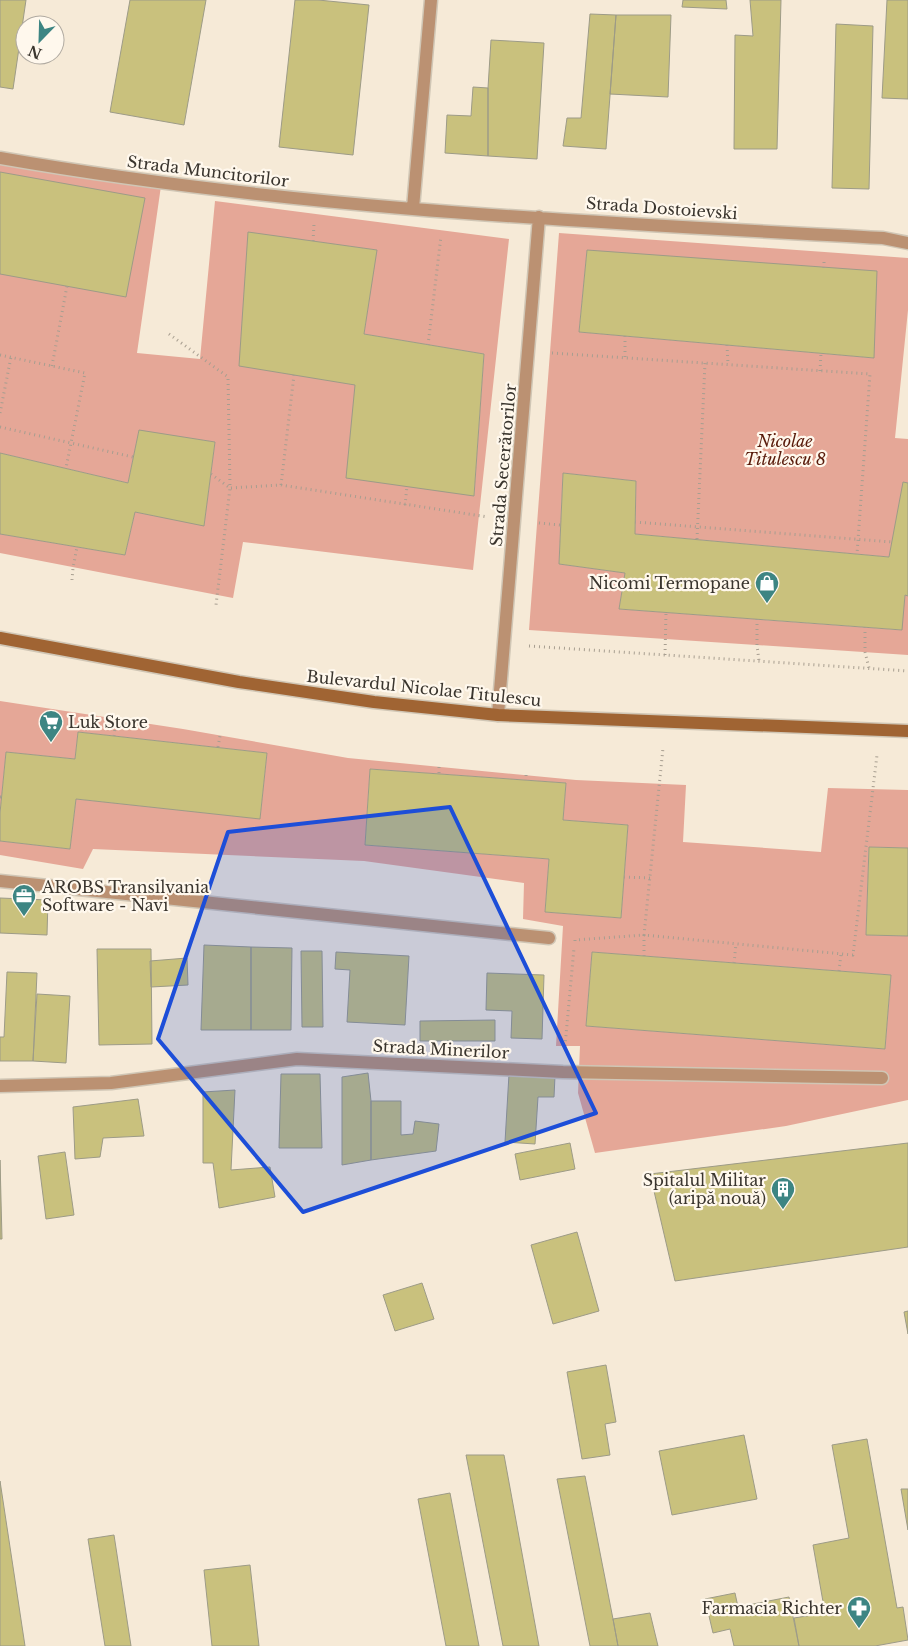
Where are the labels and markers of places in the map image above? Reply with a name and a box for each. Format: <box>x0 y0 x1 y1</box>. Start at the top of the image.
shop icon: Nicomi Termopane <box>754 570 780 604</box>
place label: Nicomi Termopane <box>589 573 750 593</box>
supermarket icon: Luk Store <box>38 709 64 743</box>
place label: Luk Store <box>68 712 148 732</box>
place label: AROBS Transilvania Software - Navi <box>41 877 209 915</box>
office icon: AROBS Transilvania Software - Navi <box>11 883 37 917</box>
place label: Spitalul Militar (aripă nouă) <box>643 1170 766 1208</box>
building icon: Spitalul Militar (aripă nouă) <box>770 1176 796 1210</box>
pharmacy icon: Farmacia Richter <box>846 1595 872 1629</box>
place label: Farmacia Richter <box>702 1598 842 1618</box>

